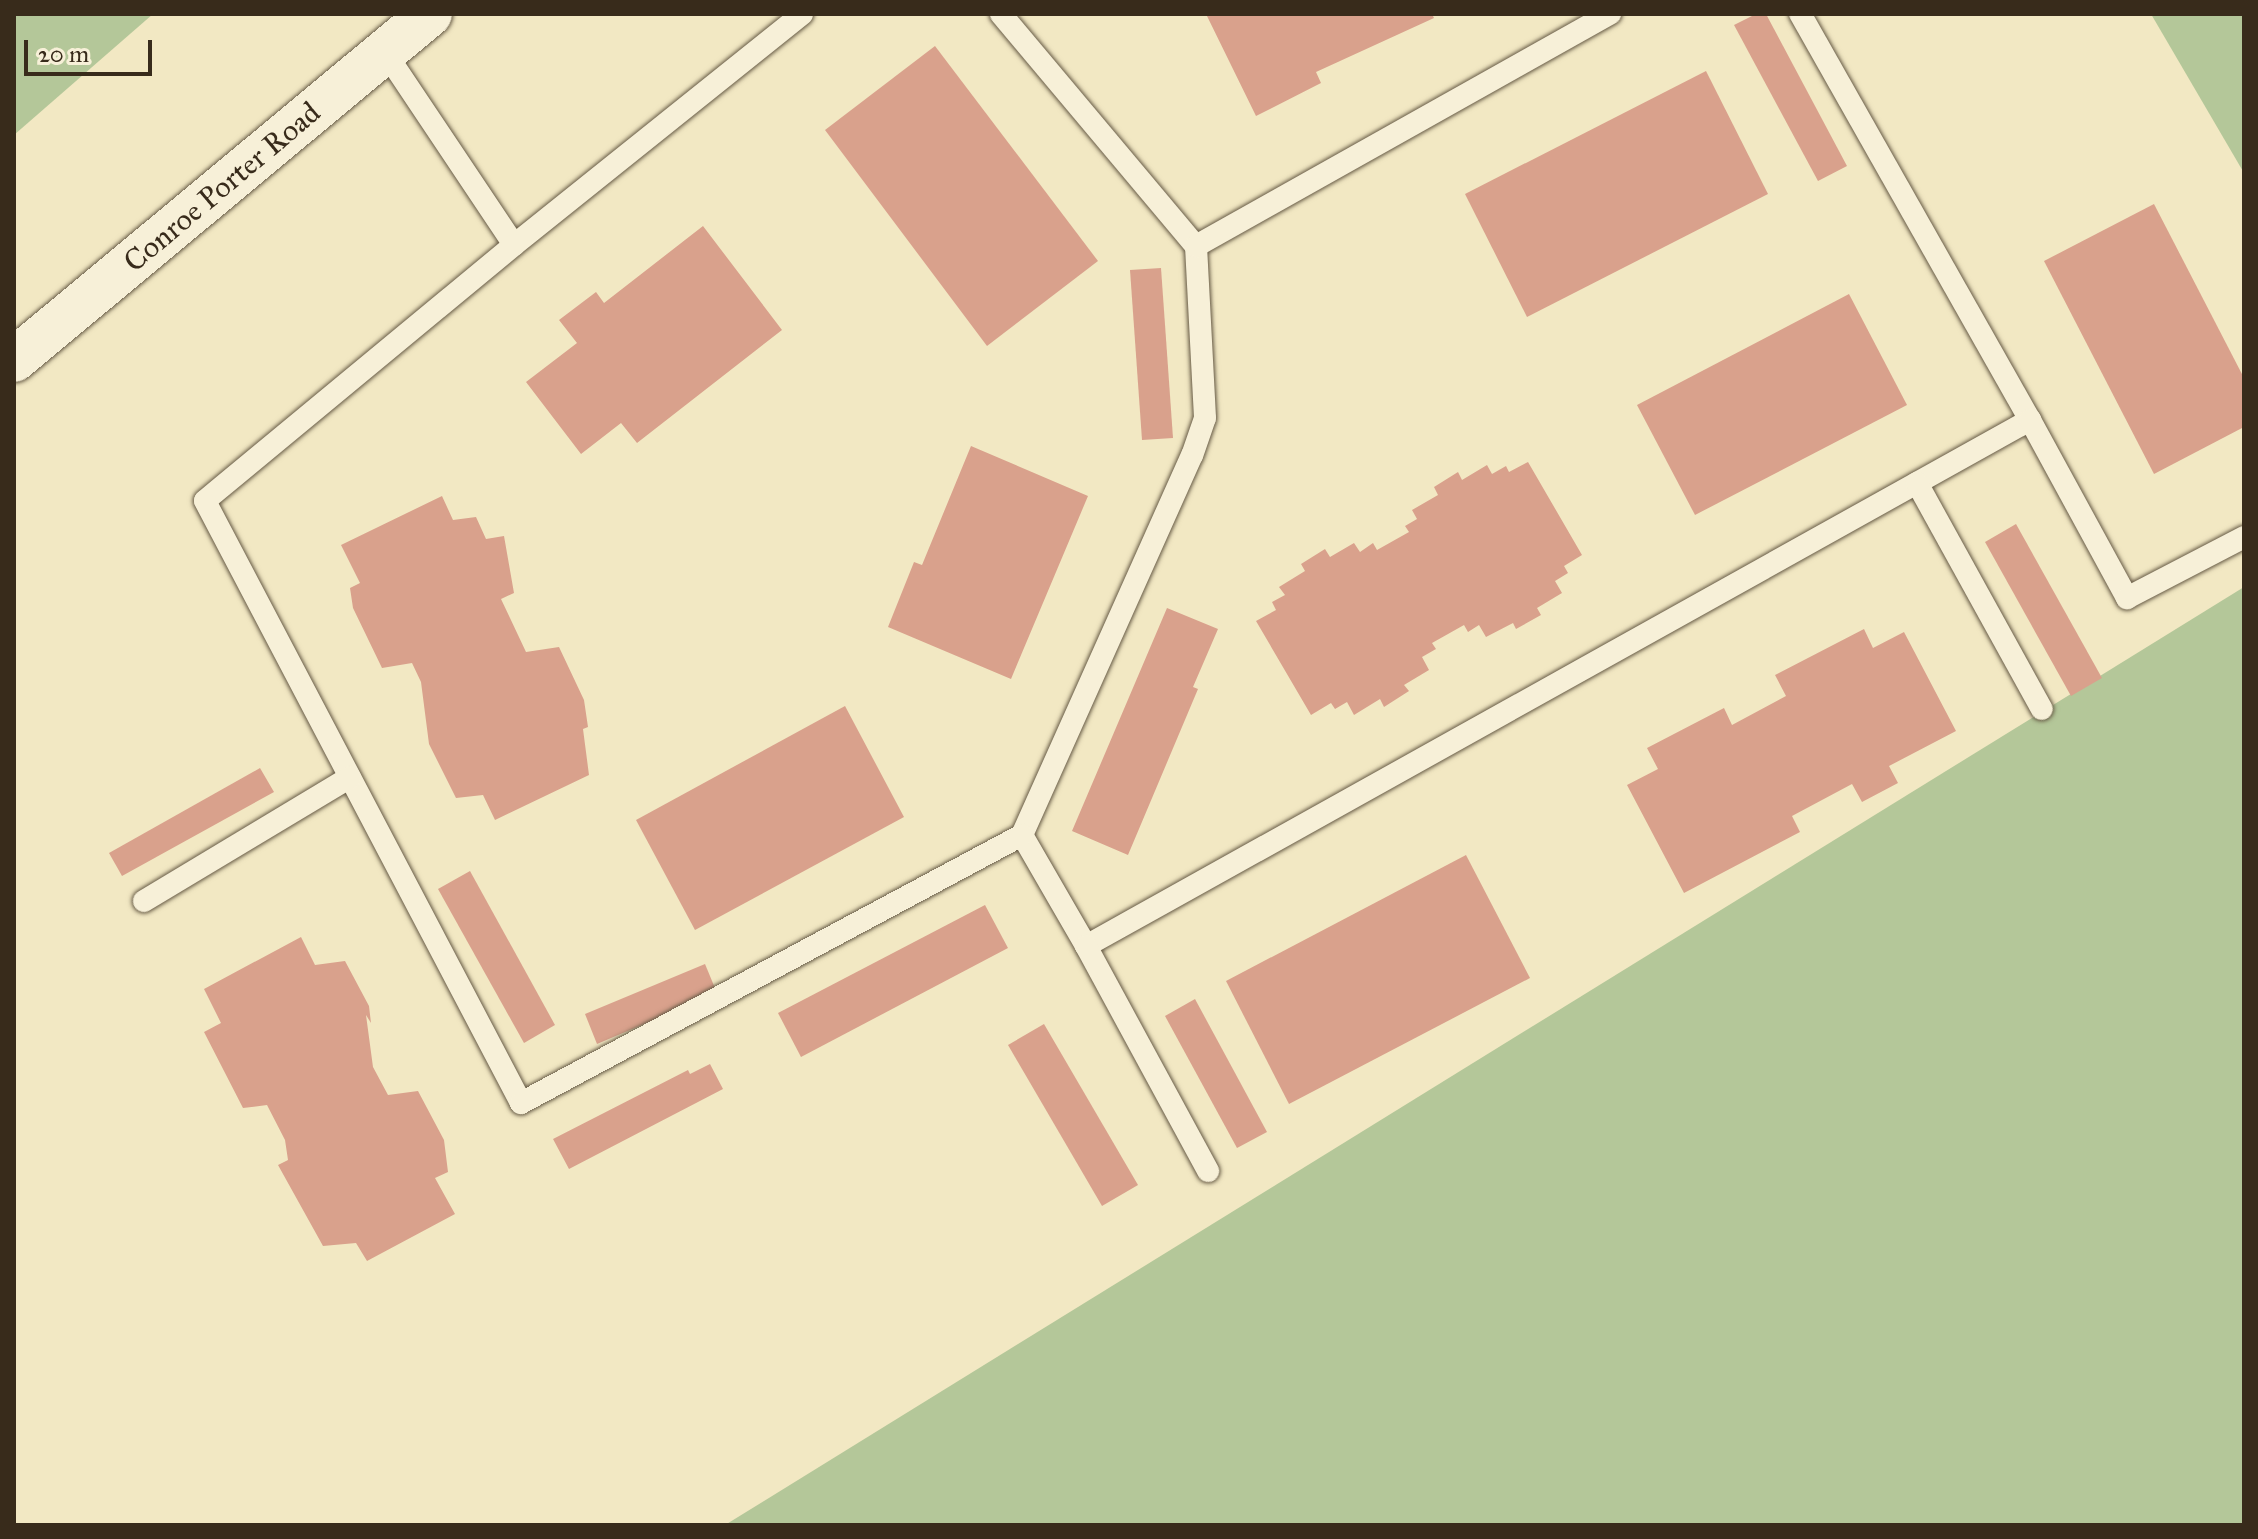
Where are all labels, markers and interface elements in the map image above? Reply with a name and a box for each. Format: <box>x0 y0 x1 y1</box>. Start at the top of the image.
scale bar <box>28 24 156 74</box>
text: 20 m <box>38 39 89 69</box>
street label: Conroe Porter Road <box>117 94 327 280</box>

